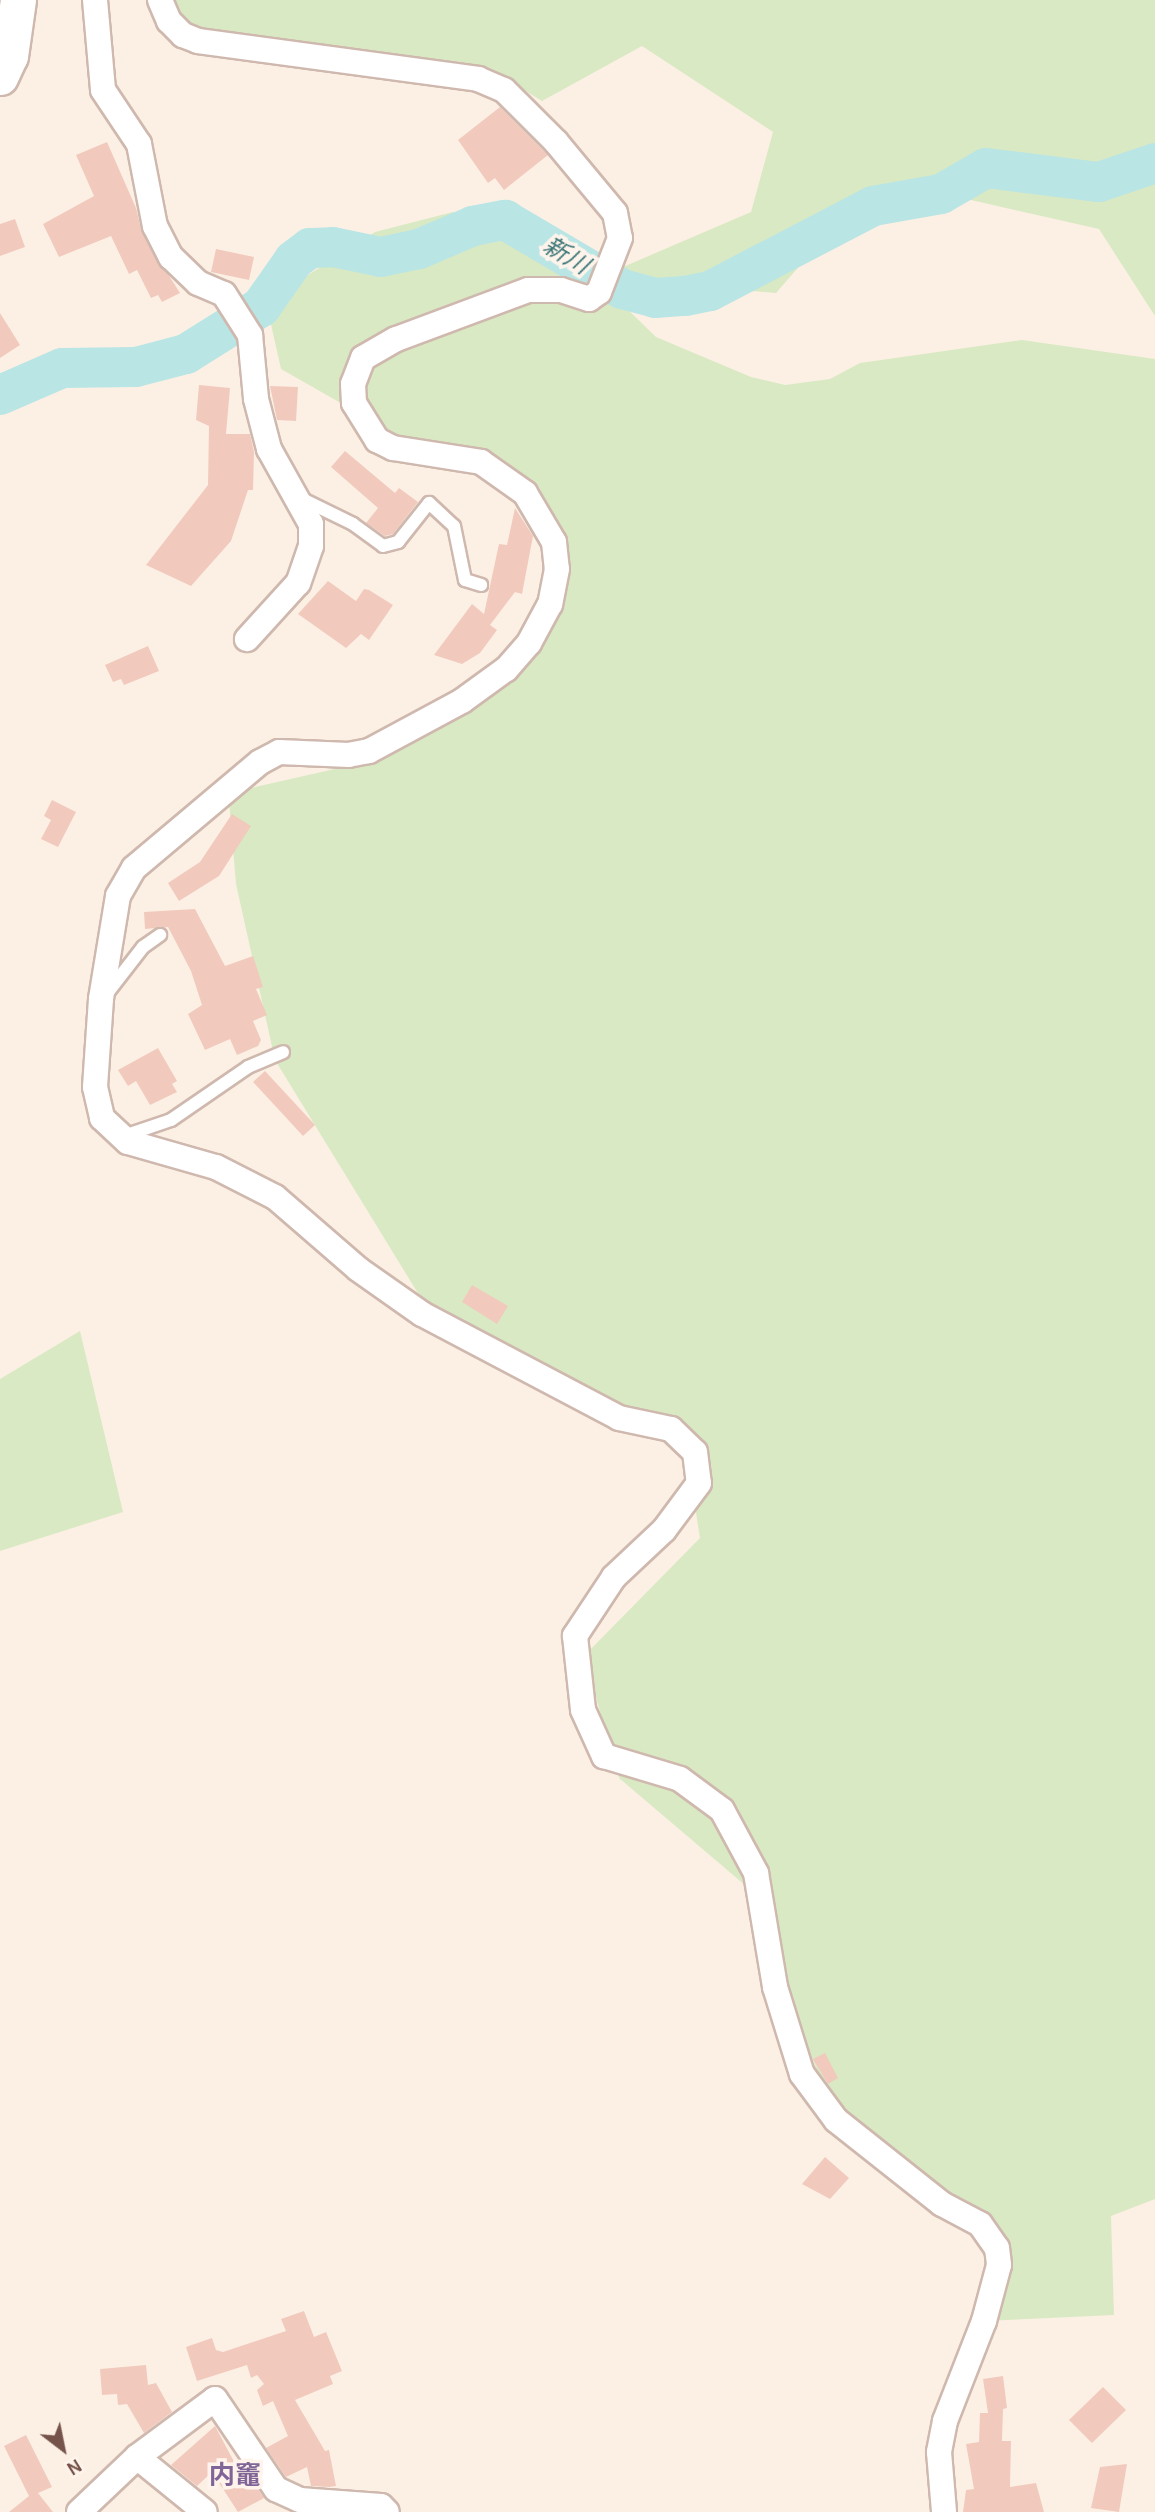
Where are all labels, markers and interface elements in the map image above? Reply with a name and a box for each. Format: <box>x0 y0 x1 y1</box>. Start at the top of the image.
water label: 新川 <box>538 231 594 281</box>
north arrow <box>28 2414 98 2484</box>
text: N <box>63 2454 86 2480</box>
district label: 内竈 <box>209 2460 261 2492</box>

